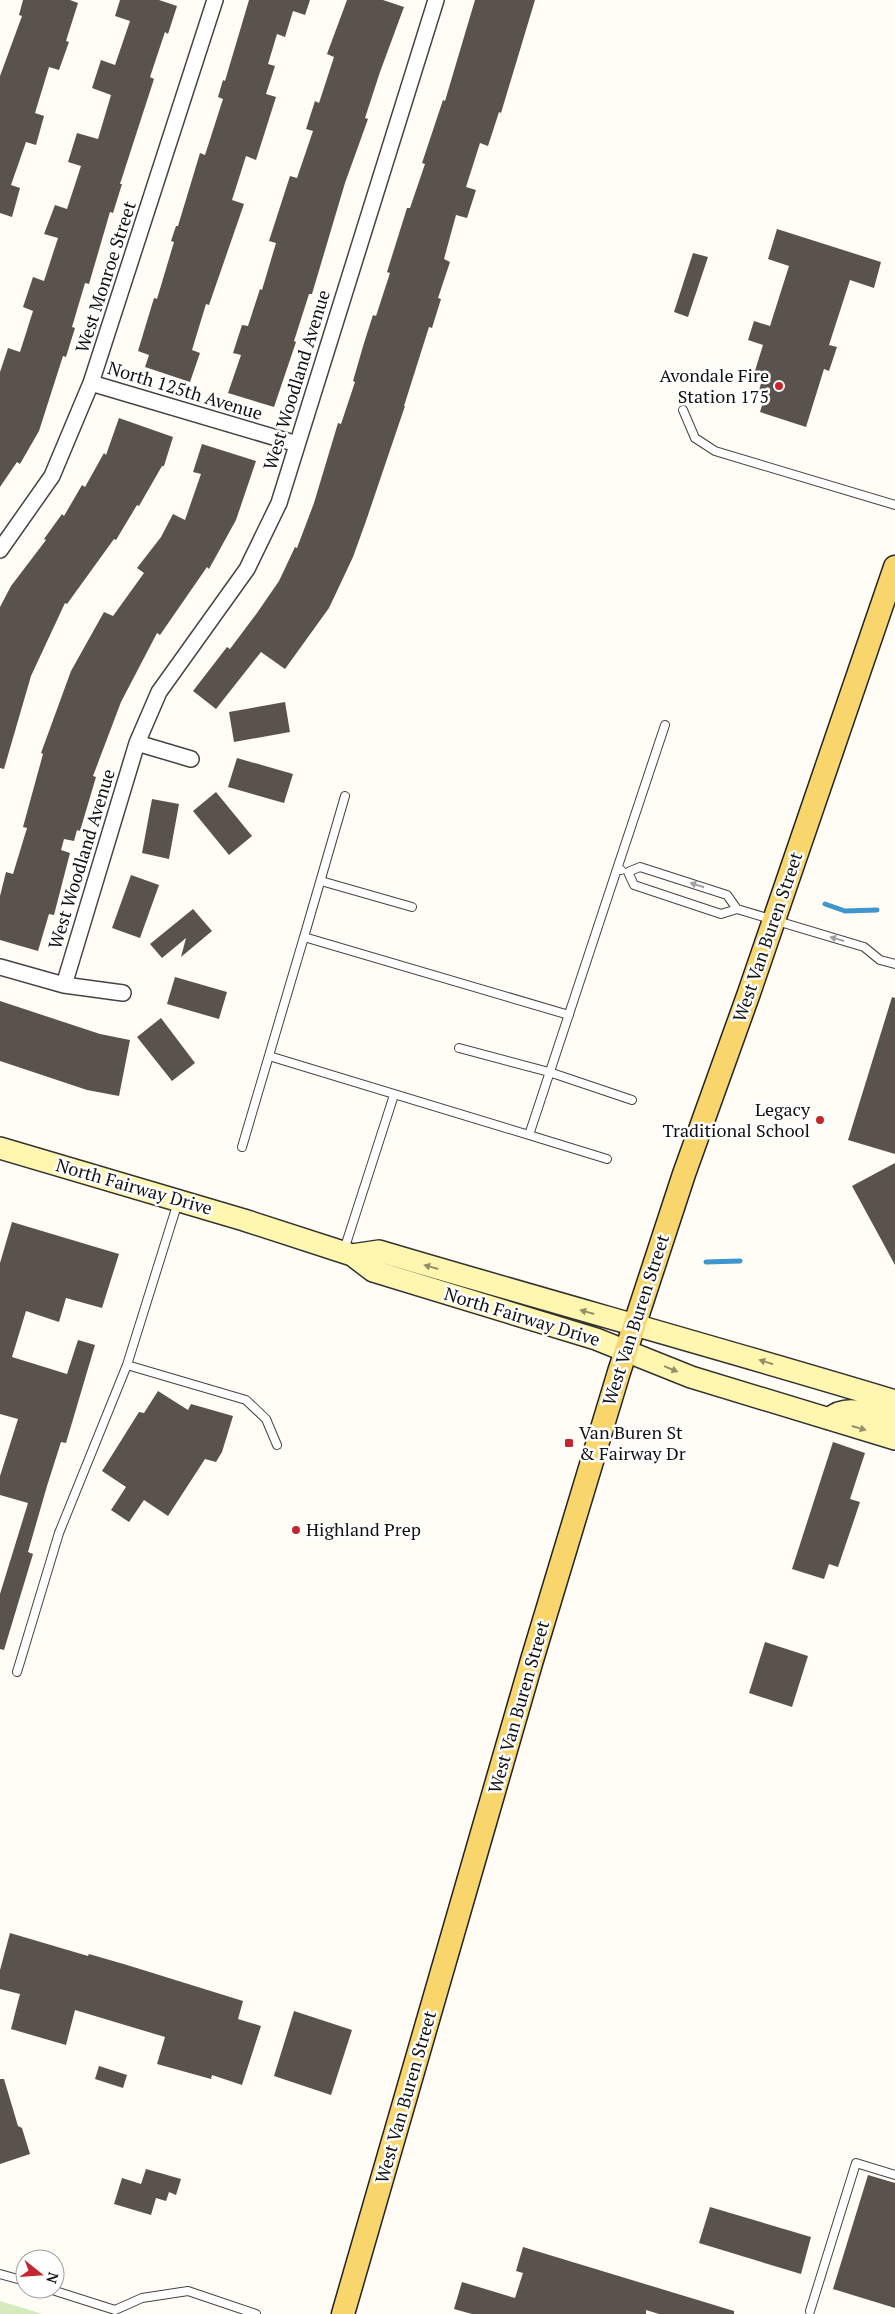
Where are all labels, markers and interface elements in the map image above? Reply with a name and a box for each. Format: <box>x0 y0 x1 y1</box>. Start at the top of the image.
street label: West Monroe Street <box>69 197 141 356</box>
street label: West Woodland Avenue <box>257 287 335 473</box>
street label: North 125th Avenue <box>105 355 266 425</box>
place label: Avondale Fire Station 175 <box>659 363 769 408</box>
marker: Avondale Fire Station 175 <box>773 380 785 392</box>
street label: West Woodland Avenue <box>42 766 120 952</box>
street label: West Van Buren Street <box>727 848 808 1025</box>
one-way arrow <box>689 881 704 889</box>
one-way arrow <box>829 934 844 942</box>
place label: Legacy Traditional School <box>662 1097 811 1142</box>
marker: Legacy Traditional School <box>814 1114 826 1126</box>
street label: North Fairway Drive <box>53 1152 215 1220</box>
street label: West Van Buren Street <box>596 1231 674 1408</box>
one-way arrow <box>423 1262 438 1270</box>
street label: North Fairway Drive <box>441 1281 603 1351</box>
one-way arrow <box>579 1308 594 1316</box>
one-way arrow <box>759 1358 774 1366</box>
one-way arrow <box>664 1366 678 1374</box>
place label: Van Buren St & Fairway Dr <box>579 1420 686 1465</box>
one-way arrow <box>852 1425 867 1433</box>
marker: Van Buren St & Fairway Dr <box>563 1437 575 1449</box>
place label: Highland Prep <box>306 1517 421 1541</box>
marker: Highland Prep <box>290 1524 302 1536</box>
street label: West Van Buren Street <box>482 1617 554 1796</box>
street label: West Van Buren Street <box>369 2007 441 2186</box>
north arrow <box>15 2249 65 2299</box>
text: N <box>42 2270 64 2286</box>

